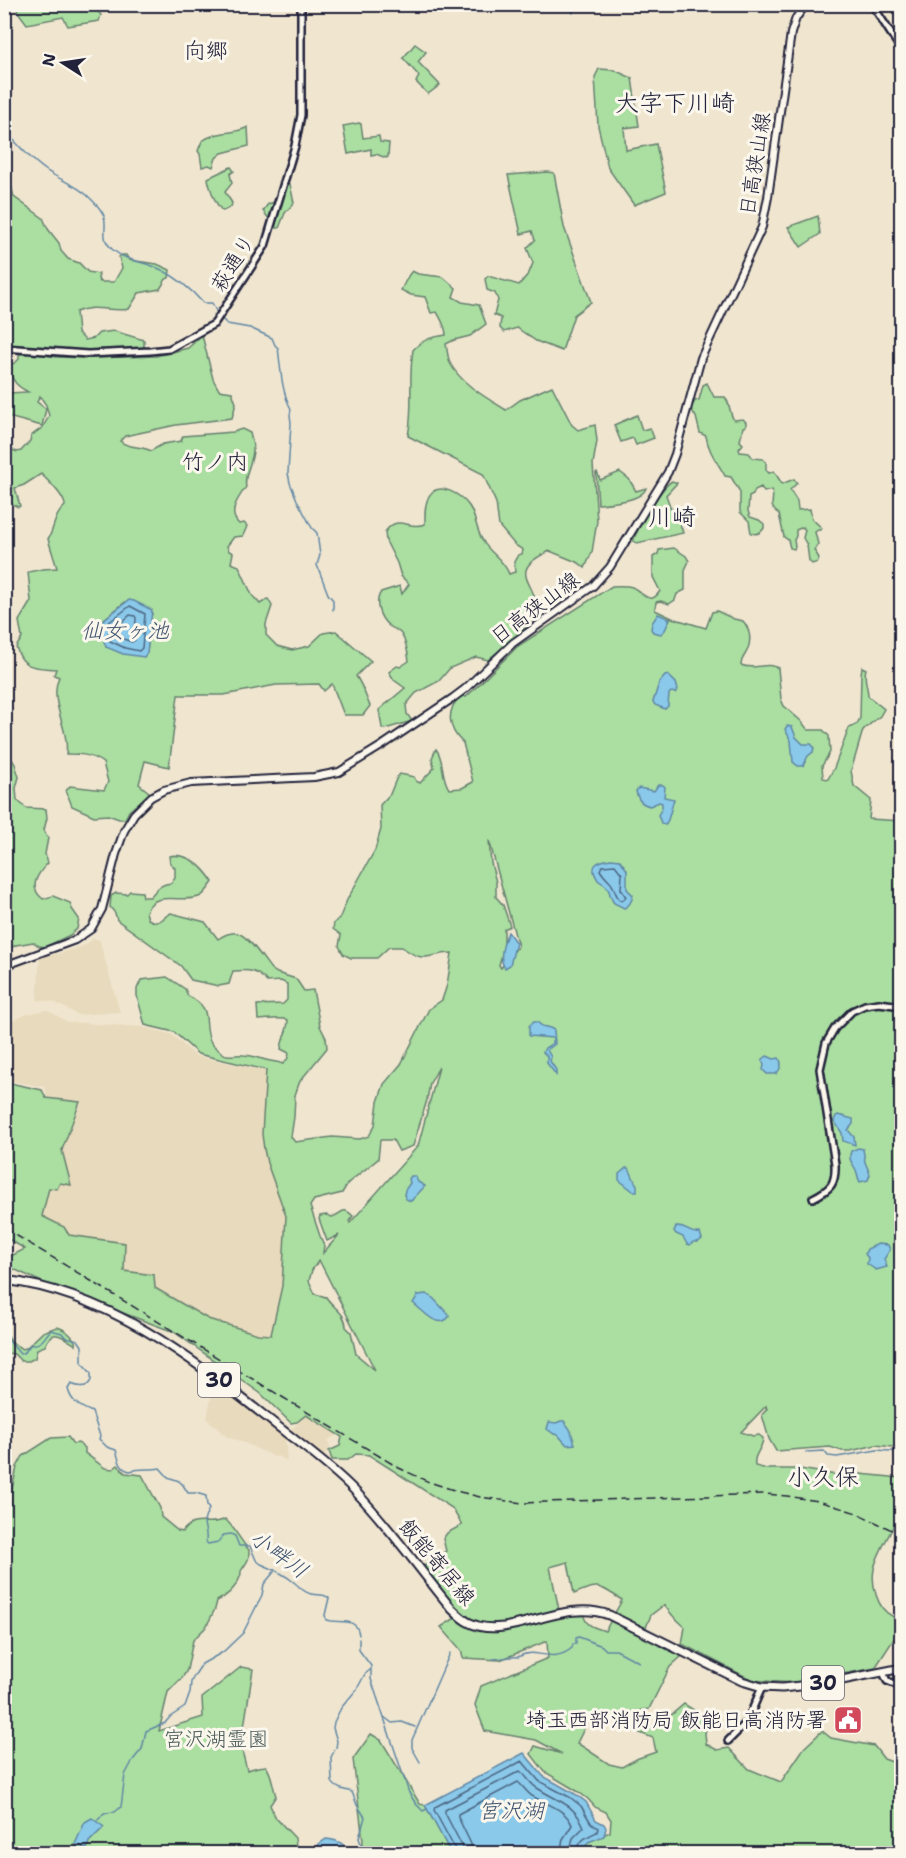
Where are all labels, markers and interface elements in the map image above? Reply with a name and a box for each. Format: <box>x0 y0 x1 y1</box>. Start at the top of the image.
north arrow <box>33 33 93 93</box>
district label: 向郷 <box>184 36 228 65</box>
text: N <box>37 52 60 68</box>
district label: 大字下川崎 <box>615 87 735 119</box>
street label: 日高狭山線 <box>733 110 777 218</box>
street label: 萩通り <box>204 229 262 297</box>
district label: 竹ノ内 <box>182 447 248 476</box>
district label: 川崎 <box>648 501 696 533</box>
street label: 日高狭山線 <box>485 565 585 651</box>
water label: 仙女ヶ池 <box>81 616 170 645</box>
road number: 30 <box>198 1363 240 1397</box>
district label: 小久保 <box>787 1461 859 1493</box>
street label: 飯能寄居線 <box>393 1513 481 1611</box>
water label: 小畔川 <box>244 1523 314 1585</box>
road number: 30 <box>802 1666 844 1700</box>
public building icon: 埼玉西部消防局 飯能日高消防署 <box>832 1704 864 1736</box>
place label: 埼玉西部消防局 飯能日高消防署 <box>526 1706 827 1734</box>
park label: 宮沢湖霊園 <box>164 1725 269 1753</box>
water label: 宮沢湖 <box>478 1796 546 1825</box>

